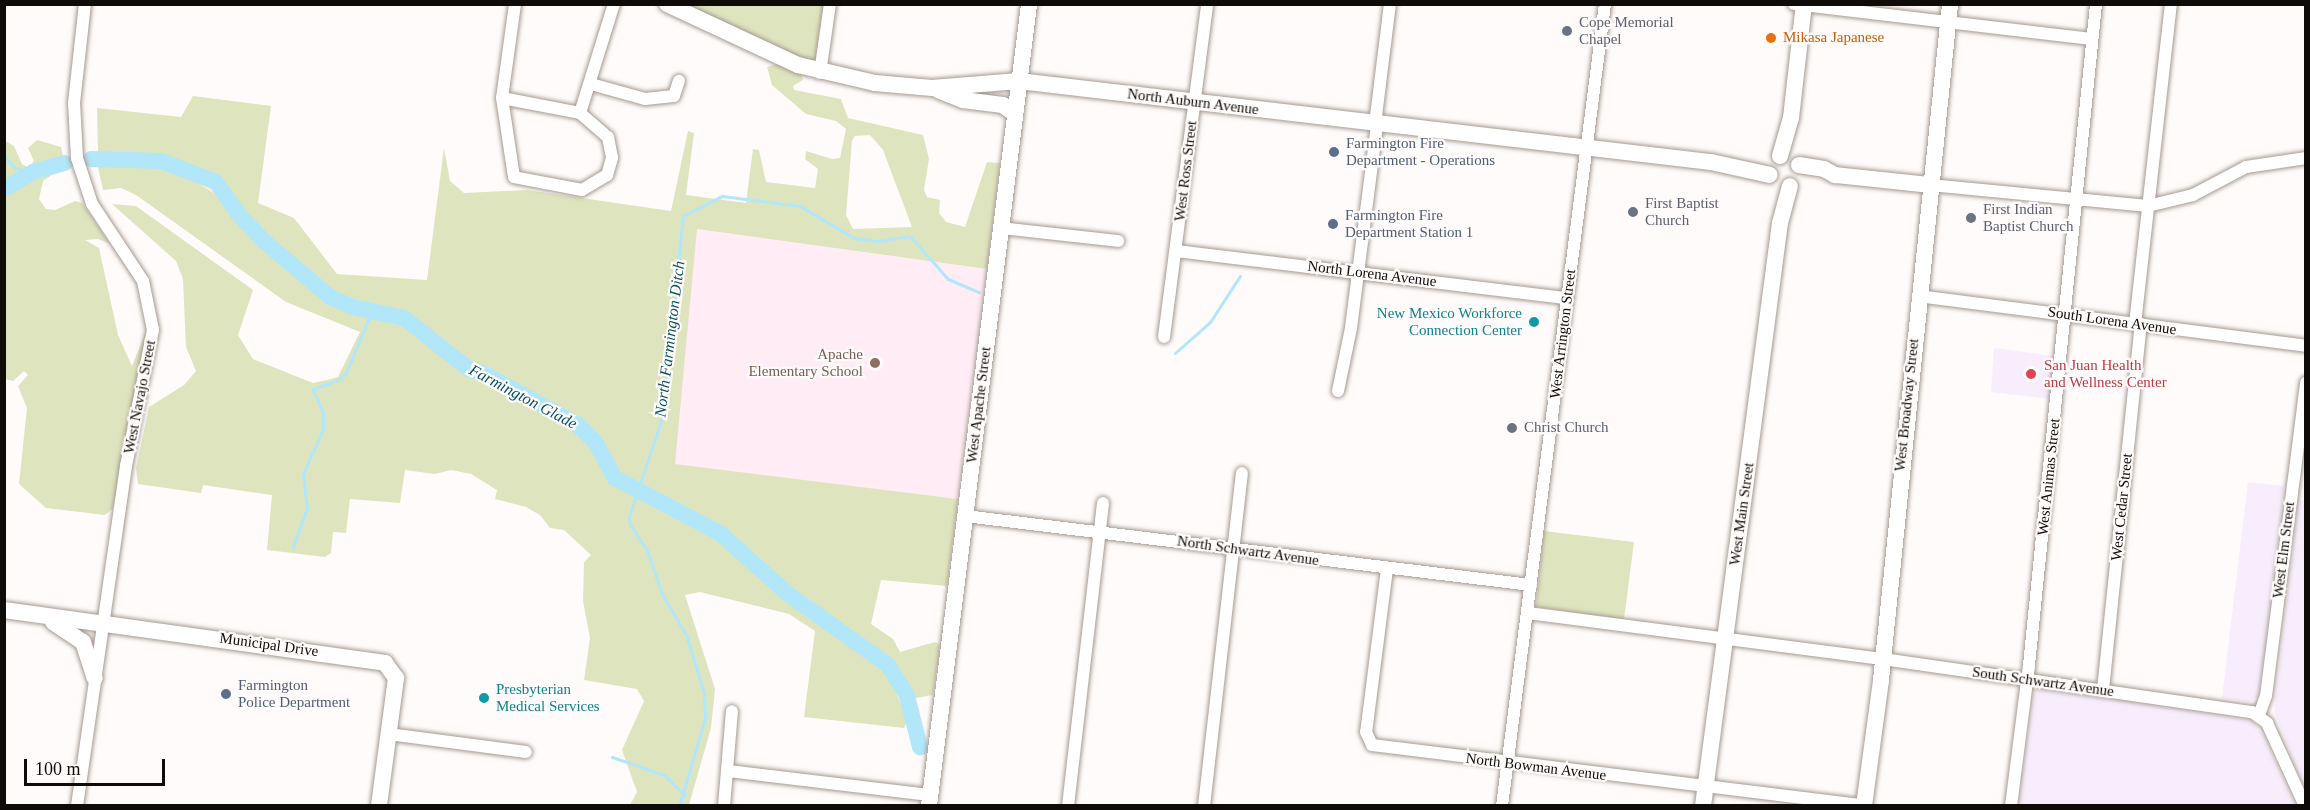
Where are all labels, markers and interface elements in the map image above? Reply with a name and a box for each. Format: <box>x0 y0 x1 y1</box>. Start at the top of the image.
place label: Cope Memorial Chapel <box>1579 13 1674 48</box>
marker: Cope Memorial Chapel <box>1560 24 1574 38</box>
place label: Mikasa Japanese <box>1783 29 1884 47</box>
marker: Mikasa Japanese <box>1764 31 1778 45</box>
street label: North Auburn Avenue <box>1125 85 1261 119</box>
street label: West Ross Street <box>1171 120 1201 222</box>
place label: Farmington Fire Department - Operations <box>1346 134 1495 169</box>
marker: Farmington Fire Department - Operations <box>1327 145 1341 159</box>
place label: First Baptist Church <box>1645 194 1719 229</box>
place label: First Indian Baptist Church <box>1983 200 2073 235</box>
marker: First Baptist Church <box>1626 205 1640 219</box>
place label: Farmington Fire Department Station 1 <box>1345 206 1473 241</box>
marker: First Indian Baptist Church <box>1964 211 1978 225</box>
marker: Farmington Fire Department Station 1 <box>1326 217 1340 231</box>
street label: North Lorena Avenue <box>1306 257 1438 291</box>
water label: North Farmington Ditch <box>651 260 689 418</box>
street label: West Arrington Street <box>1546 268 1580 400</box>
street label: South Lorena Avenue <box>2046 303 2178 339</box>
place label: New Mexico Workforce Connection Center <box>1377 304 1522 339</box>
marker: New Mexico Workforce Connection Center <box>1527 315 1541 329</box>
street label: West Broadway Street <box>1891 338 1923 472</box>
street label: West Navajo Street <box>120 339 160 455</box>
place label: Apache Elementary School <box>748 345 863 380</box>
street label: West Apache Street <box>963 345 995 465</box>
marker: Apache Elementary School <box>868 356 882 370</box>
place label: San Juan Health and Wellness Center <box>2044 356 2167 391</box>
water label: Farmington Glade <box>466 360 580 434</box>
marker: San Juan Health and Wellness Center <box>2022 365 2040 383</box>
street label: West Animas Street <box>2034 417 2064 537</box>
place label: Christ Church <box>1524 419 1609 437</box>
marker: Christ Church <box>1505 421 1519 435</box>
street label: West Cedar Street <box>2107 452 2137 562</box>
street label: West Main Street <box>1726 461 1758 567</box>
street label: West Elm Street <box>2269 501 2299 599</box>
street label: North Schwartz Avenue <box>1176 532 1320 570</box>
street label: Municipal Drive <box>218 629 320 661</box>
street label: South Schwartz Avenue <box>1971 663 2115 701</box>
place label: Farmington Police Department <box>238 676 350 711</box>
place label: Presbyterian Medical Services <box>496 680 600 715</box>
marker: Farmington Police Department <box>219 687 233 701</box>
marker: Presbyterian Medical Services <box>477 691 491 705</box>
scale bar <box>27 747 168 785</box>
street label: North Bowman Avenue <box>1464 749 1608 785</box>
text: 100 m <box>35 759 81 779</box>

